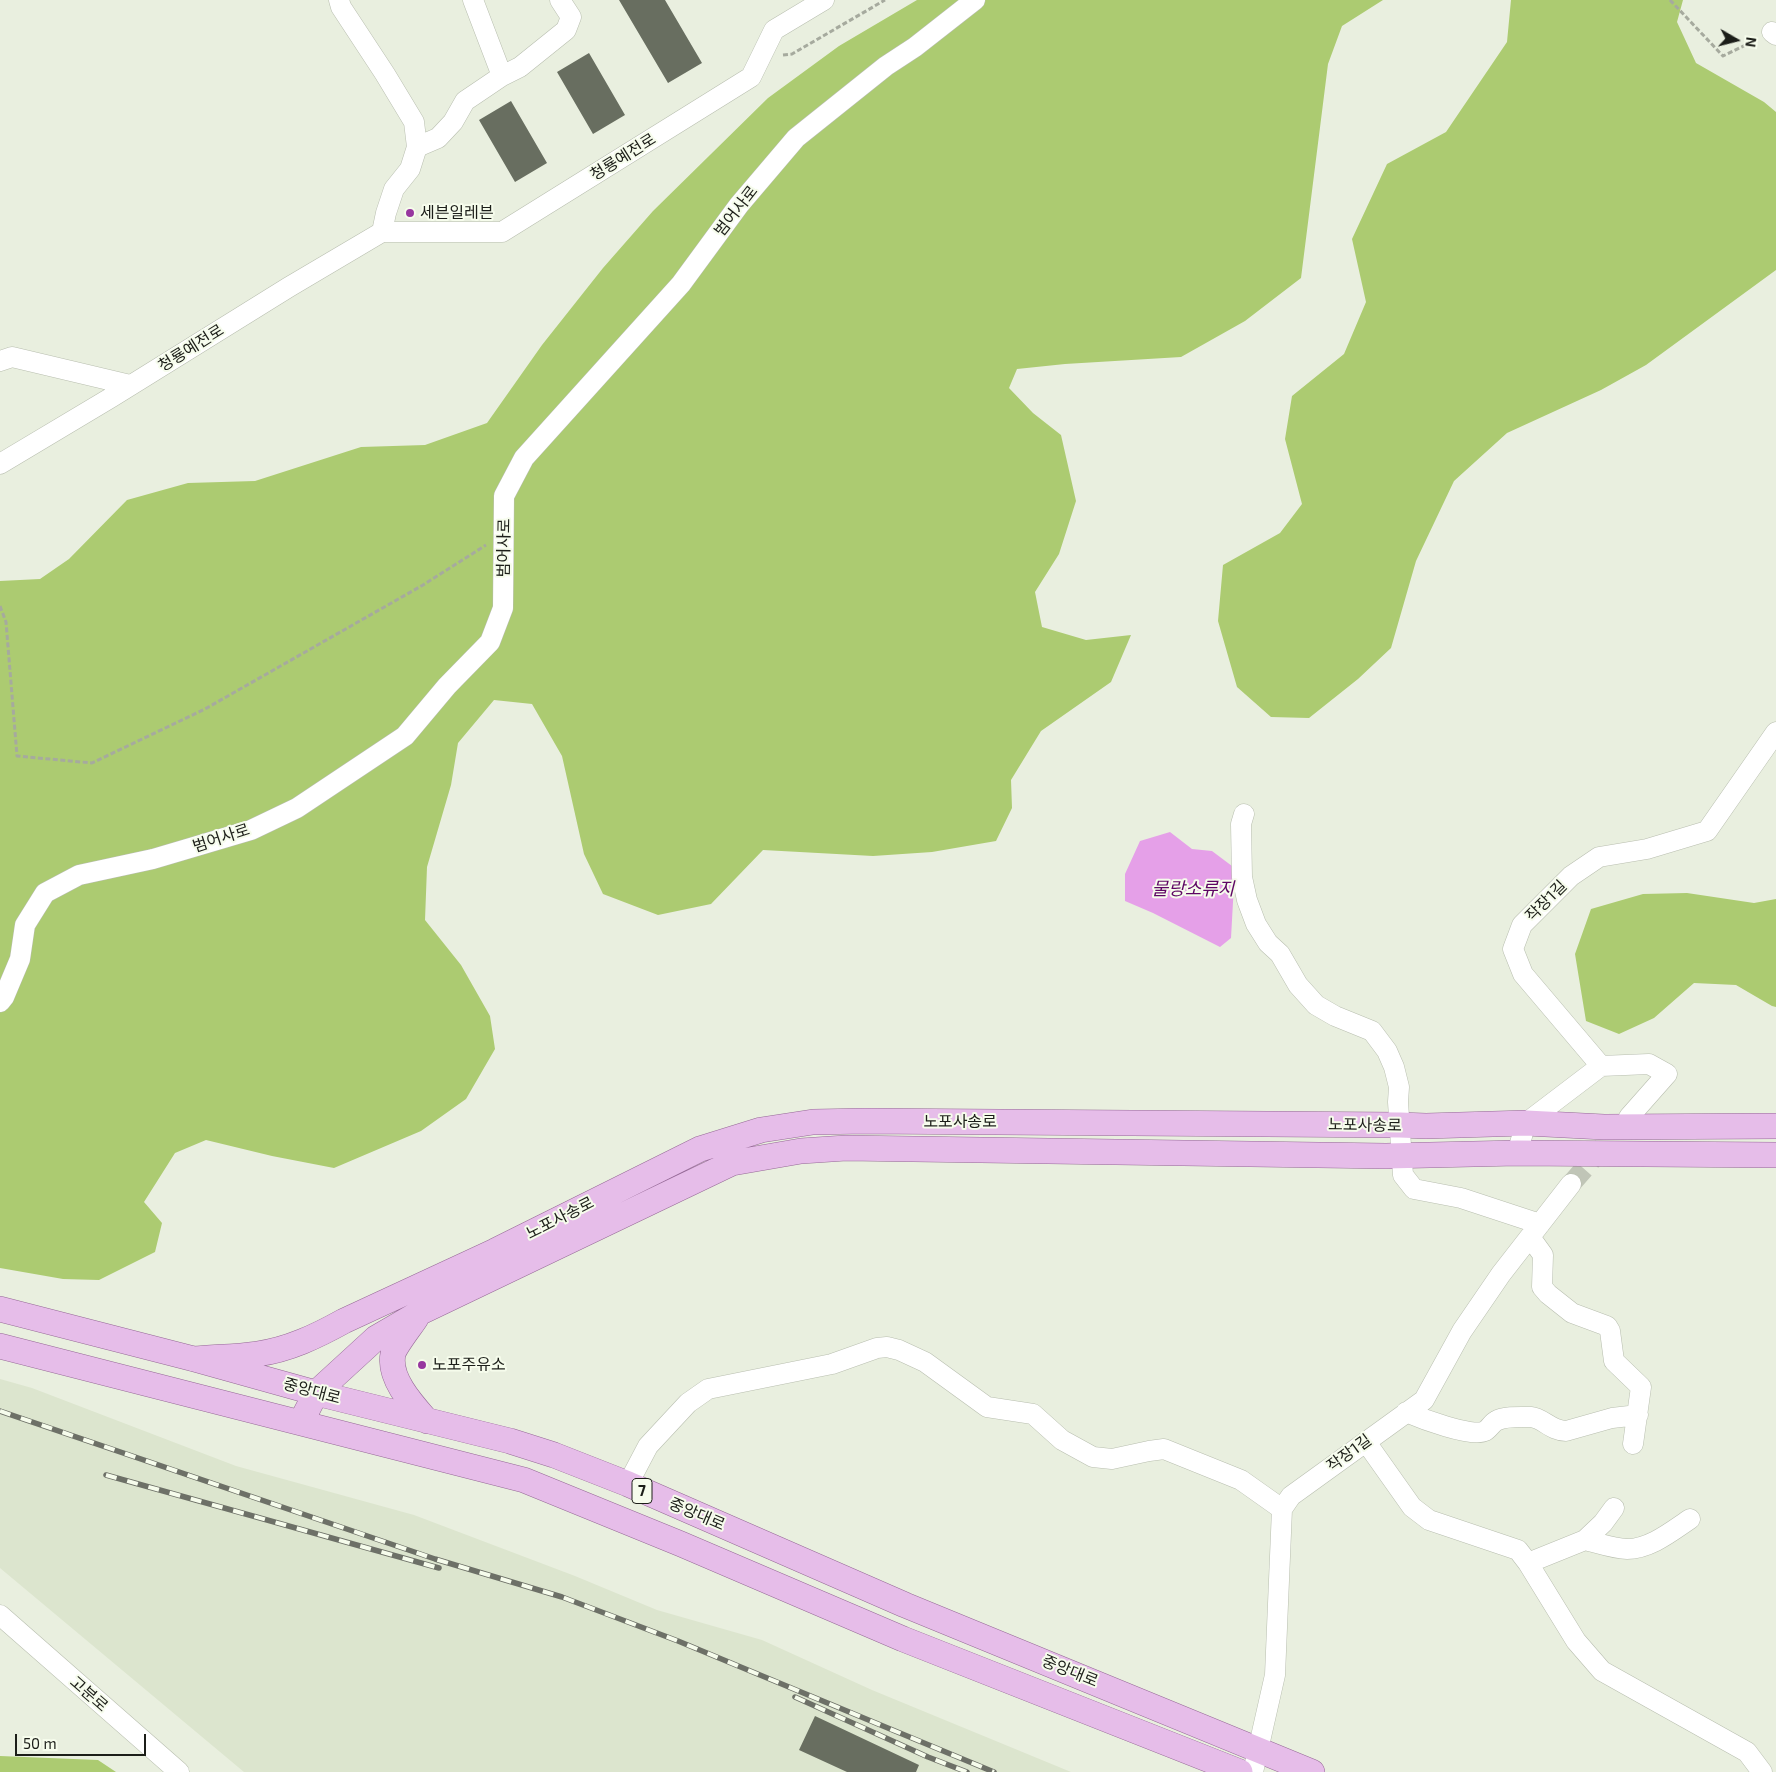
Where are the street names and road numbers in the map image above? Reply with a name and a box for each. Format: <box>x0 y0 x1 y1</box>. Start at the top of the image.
street label: 청룡예전로 <box>587 129 659 185</box>
street label: 범어사로 <box>710 182 762 240</box>
street label: 청룡예전로 <box>155 320 227 376</box>
street label: 범어사로 <box>494 518 514 578</box>
street label: 범어사로 <box>190 820 252 856</box>
street label: 작장1길 <box>1521 876 1571 926</box>
street label: 노포사송로 <box>923 1112 997 1132</box>
street label: 노포사송로 <box>1328 1115 1402 1135</box>
street label: 노포사송로 <box>523 1193 597 1243</box>
street label: 중앙대로 <box>281 1374 343 1408</box>
street label: 작장1길 <box>1323 1430 1375 1476</box>
road number: 7 <box>632 1478 652 1504</box>
street label: 중앙대로 <box>666 1494 728 1534</box>
street label: 중앙대로 <box>1039 1651 1101 1691</box>
street label: 고분로 <box>66 1672 112 1716</box>

